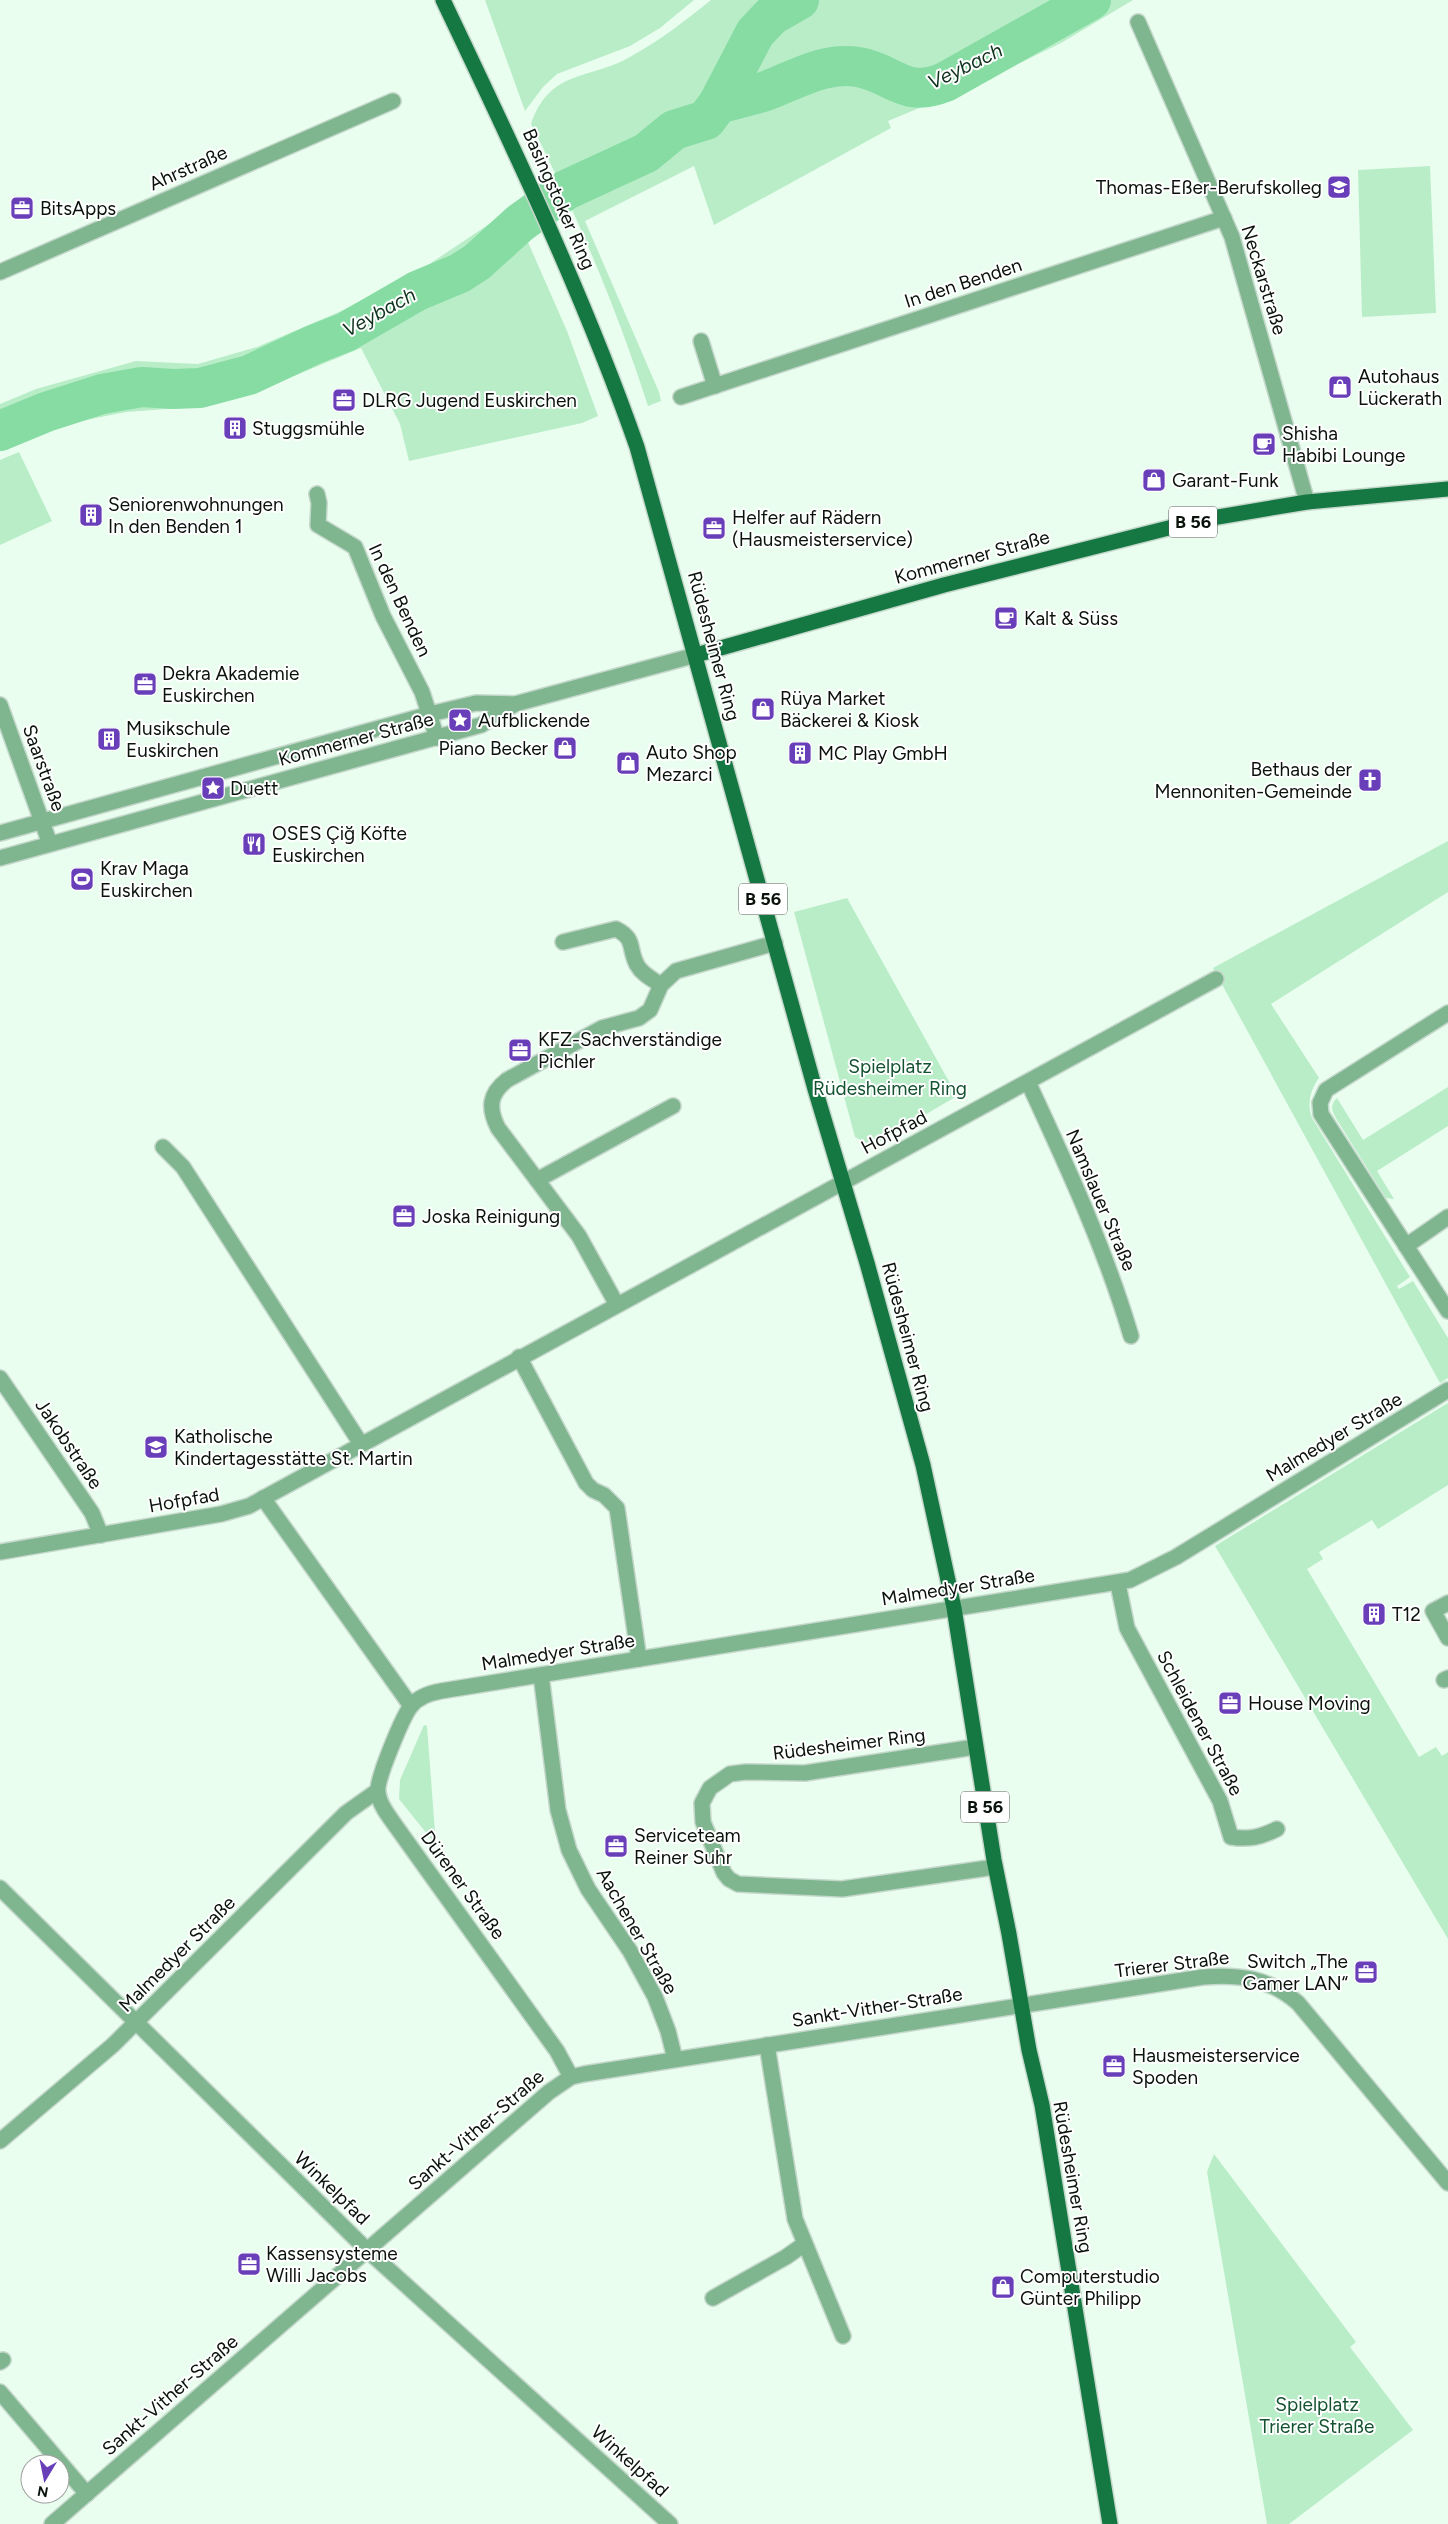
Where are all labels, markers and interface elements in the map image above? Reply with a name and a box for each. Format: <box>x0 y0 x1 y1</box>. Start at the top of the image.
water label: Veybach <box>924 38 1006 94</box>
street label: Basingstoker Ring <box>518 125 600 273</box>
street label: Ahrstraße <box>145 141 231 195</box>
school or university icon: Thomas-Eßer-Berufskolleg <box>1326 174 1352 200</box>
place label: Thomas-Eßer-Berufskolleg <box>1096 176 1322 199</box>
office icon: BitsApps <box>9 195 35 221</box>
place label: BitsApps <box>40 197 116 220</box>
street label: Neckarstraße <box>1236 222 1292 338</box>
street label: In den Benden <box>901 253 1025 313</box>
water label: Veybach <box>338 282 420 342</box>
place label: Autohaus Lückerath <box>1358 365 1442 410</box>
shop icon: Autohaus Lückerath <box>1327 374 1353 400</box>
office icon: DLRG Jugend Euskirchen <box>331 387 357 413</box>
place label: DLRG Jugend Euskirchen <box>362 389 577 412</box>
building icon: Stuggsmühle <box>222 415 248 441</box>
place label: Stuggsmühle <box>252 417 365 440</box>
place label: Shisha Habibi Lounge <box>1282 422 1405 467</box>
cafe icon: Shisha Habibi Lounge <box>1251 431 1277 457</box>
shop icon: Garant-Funk <box>1141 467 1167 493</box>
place label: Garant-Funk <box>1172 469 1279 492</box>
place label: Seniorenwohnungen In den Benden 1 <box>108 493 284 538</box>
building icon: Seniorenwohnungen In den Benden 1 <box>78 502 104 528</box>
place label: Helfer auf Rädern (Hausmeisterservice) <box>732 506 913 551</box>
road number: B 56 <box>1169 507 1217 538</box>
office icon: Helfer auf Rädern (Hausmeisterservice) <box>701 515 727 541</box>
street label: Kommerner Straße <box>892 525 1052 589</box>
street label: In den Benden <box>364 540 436 660</box>
street label: Rüdesheimer Ring <box>683 569 745 723</box>
cafe icon: Kalt & Süss <box>993 605 1019 631</box>
place label: Kalt & Süss <box>1024 607 1118 630</box>
place label: Dekra Akademie Euskirchen <box>162 662 300 707</box>
office icon: Dekra Akademie Euskirchen <box>132 671 158 697</box>
place label: Rüya Market Bäckerei & Kiosk <box>780 687 920 732</box>
shop icon: Rüya Market Bäckerei & Kiosk <box>750 696 776 722</box>
street label: Kommerner Straße <box>276 707 436 771</box>
place icon: Aufblickende <box>447 707 473 733</box>
place label: Aufblickende <box>478 709 590 732</box>
place label: Musikschule Euskirchen <box>126 717 230 762</box>
street label: Saarstraße <box>18 721 70 815</box>
building icon: Musikschule Euskirchen <box>96 726 122 752</box>
shop icon: Piano Becker <box>552 735 578 761</box>
place label: Piano Becker <box>439 737 549 760</box>
building icon: MC Play GmbH <box>787 740 813 766</box>
place label: Auto Shop Mezarci <box>646 741 737 786</box>
place label: MC Play GmbH <box>818 742 948 765</box>
shop icon: Auto Shop Mezarci <box>615 750 641 776</box>
place label: Bethaus der Mennoniten-Gemeinde <box>1154 758 1353 803</box>
church icon: Bethaus der Mennoniten-Gemeinde <box>1357 767 1383 793</box>
place icon: Duett <box>200 775 226 801</box>
place label: Duett <box>230 777 278 800</box>
place label: OSES Çiğ Köfte Euskirchen <box>272 822 407 867</box>
restaurant icon: OSES Çiğ Köfte Euskirchen <box>241 831 267 857</box>
place label: Krav Maga Euskirchen <box>100 857 193 902</box>
sports icon: Krav Maga Euskirchen <box>69 866 95 892</box>
road number: B 56 <box>739 884 787 914</box>
place label: KFZ-Sachverständige Pichler <box>538 1028 722 1073</box>
office icon: KFZ-Sachverständige Pichler <box>507 1037 533 1063</box>
park label: Spielplatz Rüdesheimer Ring <box>813 1055 967 1100</box>
street label: Hofpfad <box>857 1105 931 1159</box>
street label: Namslauer Straße <box>1061 1126 1141 1274</box>
office icon: Joska Reinigung <box>391 1203 417 1229</box>
place label: Joska Reinigung <box>422 1205 560 1228</box>
street label: Rüdesheimer Ring <box>877 1260 939 1414</box>
street label: Malmedyer Straße <box>1262 1387 1406 1487</box>
street label: Jakobstraße <box>30 1395 108 1493</box>
place label: Katholische Kindertagesstätte St. Martin <box>174 1425 413 1470</box>
school or university icon: Katholische Kindertagesstätte St. Martin <box>143 1434 169 1460</box>
street label: Hofpfad <box>147 1482 221 1518</box>
street label: Malmedyer Straße <box>880 1564 1036 1610</box>
building icon: T12 <box>1361 1601 1387 1627</box>
place label: T12 <box>1392 1603 1421 1626</box>
street label: Malmedyer Straße <box>480 1629 636 1675</box>
street label: Schleidener Straße <box>1152 1646 1248 1800</box>
office icon: House Moving <box>1217 1690 1243 1716</box>
place label: House Moving <box>1248 1692 1371 1715</box>
street label: Rüdesheimer Ring <box>771 1723 927 1765</box>
road number: B 56 <box>961 1791 1009 1822</box>
place label: Serviceteam Reiner Suhr <box>634 1824 741 1869</box>
street label: Dürener Straße <box>416 1826 510 1944</box>
office icon: Serviceteam Reiner Suhr <box>603 1833 629 1859</box>
street label: Aachener Straße <box>592 1864 682 1998</box>
street label: Malmedyer Straße <box>114 1891 240 2017</box>
street label: Trierer Straße <box>1114 1946 1230 1982</box>
place label: Switch „The Gamer LAN“ <box>1242 1950 1348 1995</box>
office icon: Switch „The Gamer LAN“ <box>1353 1959 1379 1985</box>
street label: Sankt-Vither-Straße <box>790 1982 964 2032</box>
place label: Hausmeisterservice Spoden <box>1132 2044 1300 2089</box>
office icon: Hausmeisterservice Spoden <box>1101 2053 1127 2079</box>
street label: Sankt-Vither-Straße <box>403 2065 549 2195</box>
street label: Rüdesheimer Ring <box>1048 2099 1098 2255</box>
street label: Winkelpfad <box>290 2146 374 2230</box>
place label: Kassensysteme Willi Jacobs <box>266 2242 398 2287</box>
office icon: Kassensysteme Willi Jacobs <box>236 2251 262 2277</box>
place label: Computerstudio Günter Philipp <box>1020 2265 1160 2310</box>
shop icon: Computerstudio Günter Philipp <box>990 2274 1016 2300</box>
street label: Sankt-Vither-Straße <box>97 2330 243 2460</box>
park label: Spielplatz Trierer Straße <box>1260 2393 1374 2438</box>
street label: Winkelpfad <box>587 2420 673 2502</box>
north arrow <box>20 2454 70 2504</box>
text: N <box>36 2482 50 2501</box>

